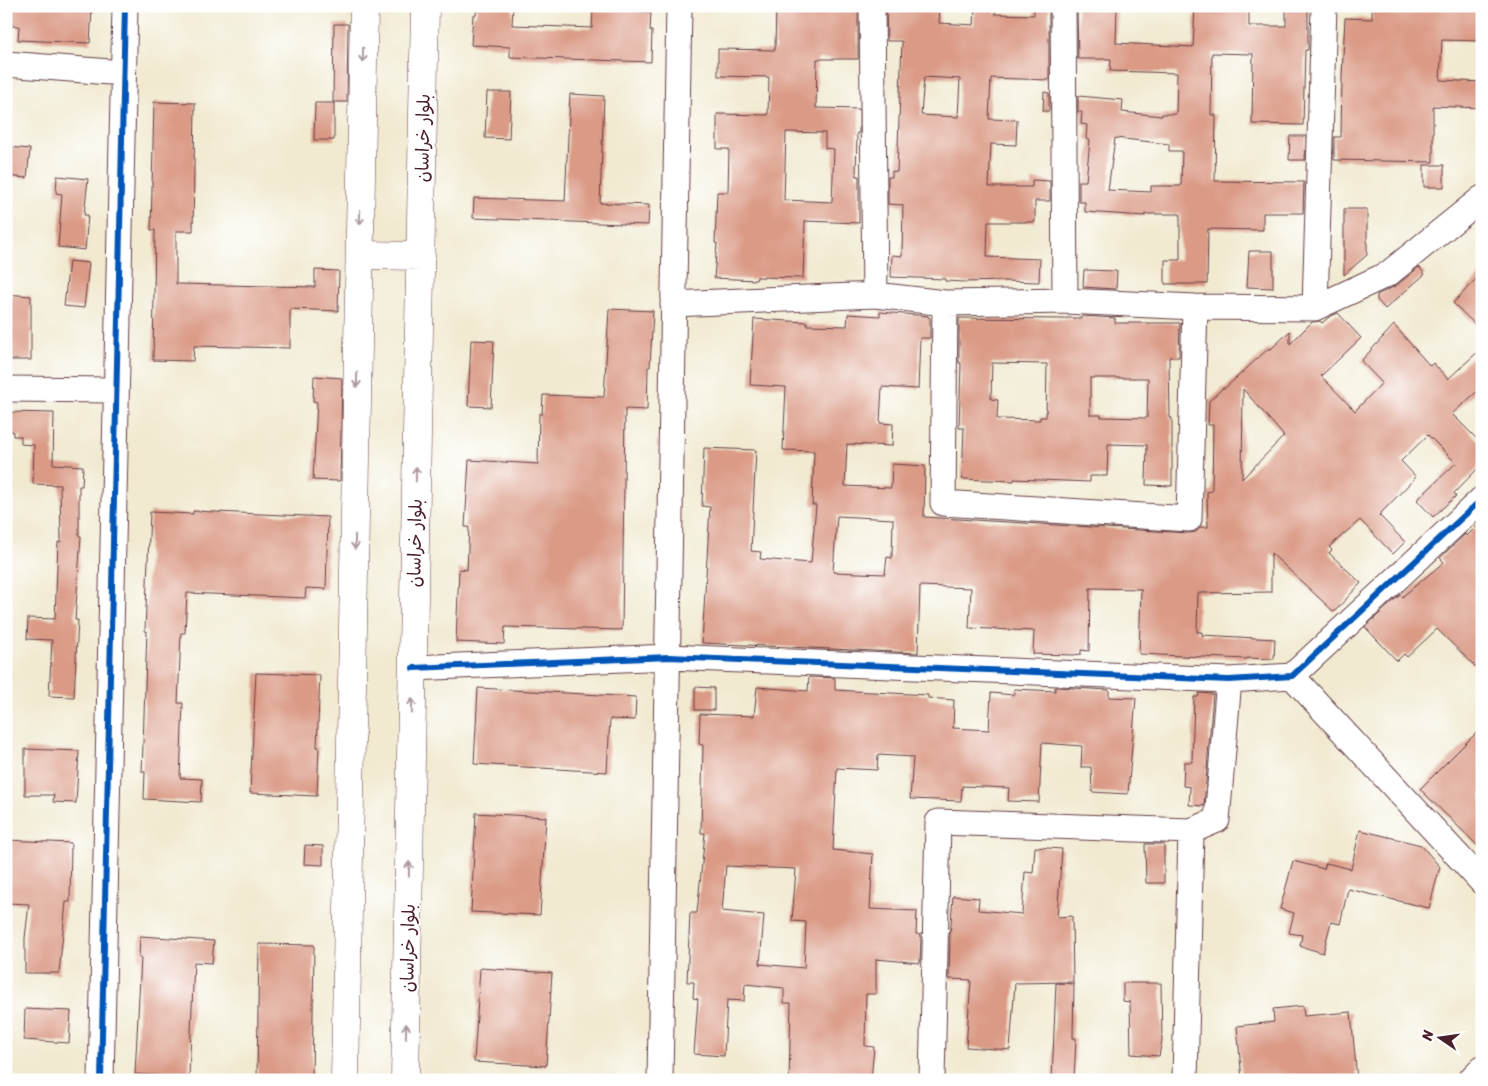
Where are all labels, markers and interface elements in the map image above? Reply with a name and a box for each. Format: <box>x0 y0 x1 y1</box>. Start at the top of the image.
one-way arrow <box>358 46 368 63</box>
street label: بلوار خراسان <box>406 93 440 183</box>
one-way arrow <box>355 209 365 225</box>
one-way arrow <box>353 372 362 388</box>
one-way arrow <box>412 466 421 482</box>
street label: بلوار خراسان <box>398 498 432 588</box>
one-way arrow <box>350 534 359 550</box>
one-way arrow <box>407 698 417 714</box>
one-way arrow <box>404 861 414 877</box>
street label: بلوار خراسان <box>391 903 425 993</box>
north arrow <box>1416 1014 1466 1064</box>
one-way arrow <box>401 1023 411 1040</box>
text: N <box>1414 1027 1441 1044</box>

